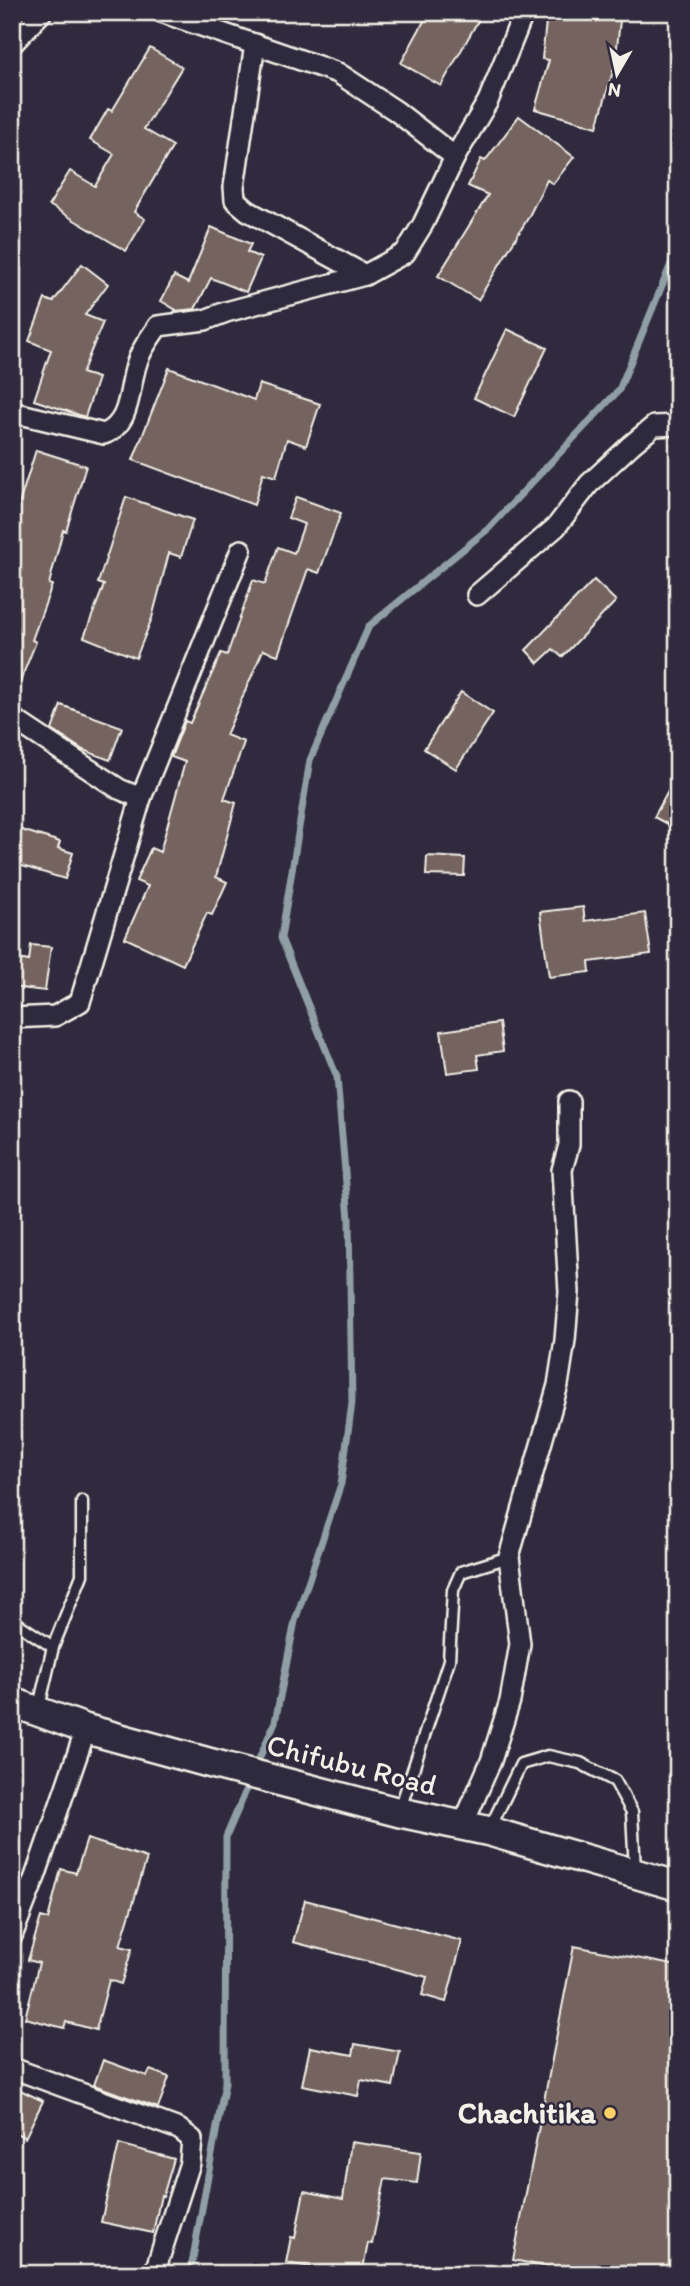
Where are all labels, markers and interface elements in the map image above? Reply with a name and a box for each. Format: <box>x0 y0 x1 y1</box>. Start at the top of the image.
north arrow <box>582 38 652 108</box>
text: N <box>606 78 623 103</box>
street label: Chifubu Road <box>263 1725 442 1804</box>
place label: Chachitika <box>458 2094 596 2131</box>
marker: Chachitika <box>602 2105 618 2121</box>

